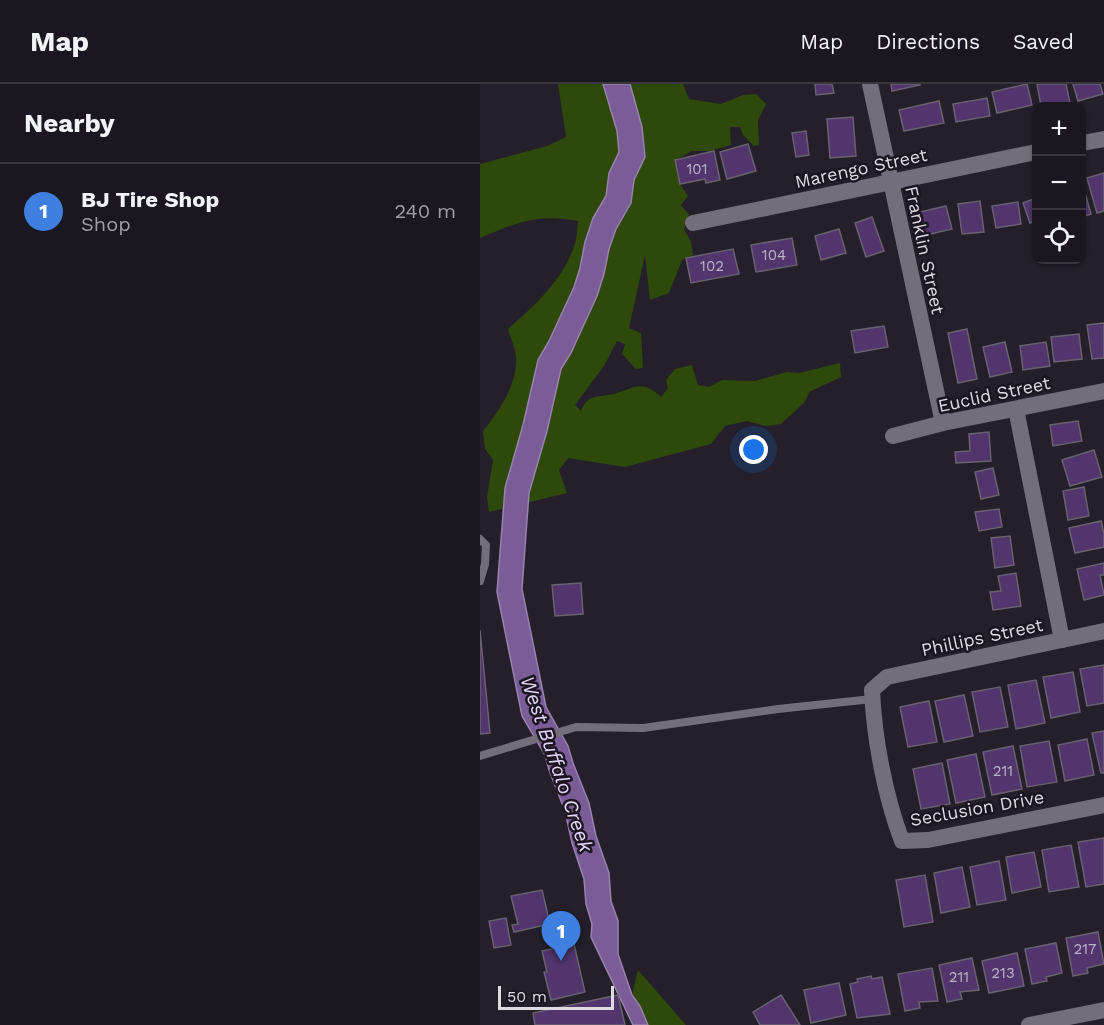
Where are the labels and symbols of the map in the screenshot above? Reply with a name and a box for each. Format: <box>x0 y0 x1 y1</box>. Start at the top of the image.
street label: Marengo Street <box>793 144 930 192</box>
house number: 101 <box>686 160 708 178</box>
street label: Franklin Street <box>901 184 949 317</box>
house number: 104 <box>762 246 786 264</box>
house number: 102 <box>700 257 724 275</box>
street label: Euclid Street <box>936 372 1053 416</box>
your location <box>739 435 768 464</box>
street label: Phillips Street <box>919 614 1045 660</box>
water label: West Buffalo Creek <box>516 673 599 856</box>
house number: 211 <box>993 762 1013 780</box>
street label: Seclusion Drive <box>908 786 1046 830</box>
pin: 1 <box>542 912 580 961</box>
house number: 217 <box>1073 940 1097 958</box>
house number: 213 <box>991 964 1015 982</box>
house number: 211 <box>949 968 969 986</box>
scale bar <box>498 983 614 1010</box>

